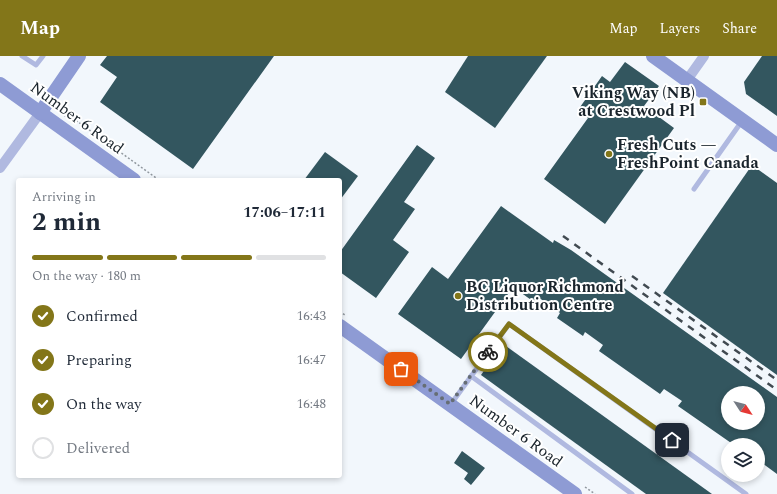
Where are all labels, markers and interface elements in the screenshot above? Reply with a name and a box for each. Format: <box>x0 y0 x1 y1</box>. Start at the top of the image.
text: Map <box>20 14 60 43</box>
text: Map <box>609 18 638 39</box>
text: Layers <box>660 18 700 39</box>
text: Share <box>722 18 757 39</box>
street label: Number 6 Road <box>25 76 129 160</box>
place label: Viking Way (NB) at Crestwood Pl <box>572 81 695 123</box>
marker: Viking Way (NB) at Crestwood Pl <box>698 97 708 107</box>
place label: Fresh Cuts — FreshPoint Canada <box>617 133 759 175</box>
marker: Fresh Cuts — FreshPoint Canada <box>604 149 614 159</box>
text: Arriving in <box>32 187 96 207</box>
text: 17:06–17:11 <box>243 201 326 224</box>
text: 2 min <box>32 202 101 242</box>
text: On the way · 180 m <box>32 266 141 286</box>
place label: BC Liquor Richmond Distribution Centre <box>466 275 624 317</box>
marker: BC Liquor Richmond Distribution Centre <box>453 291 463 301</box>
icon: check <box>32 305 54 327</box>
text: Confirmed <box>66 305 138 328</box>
text: 16:43 <box>297 306 326 326</box>
courier <box>468 332 508 372</box>
icon: bike <box>477 341 499 363</box>
icon: check <box>32 349 54 371</box>
text: Preparing <box>66 349 132 372</box>
text: 16:47 <box>297 350 326 370</box>
pin <box>384 352 418 386</box>
icon: bag <box>390 358 412 380</box>
north arrow <box>721 386 765 430</box>
map controls <box>721 386 765 482</box>
street label: Number 6 Road <box>464 389 568 473</box>
icon: check <box>32 393 54 415</box>
text: On the way <box>66 393 141 416</box>
text: 16:48 <box>297 394 326 414</box>
pin <box>655 423 689 457</box>
icon: home <box>661 429 683 451</box>
text: Delivered <box>66 437 130 460</box>
button: layers <box>721 438 765 482</box>

